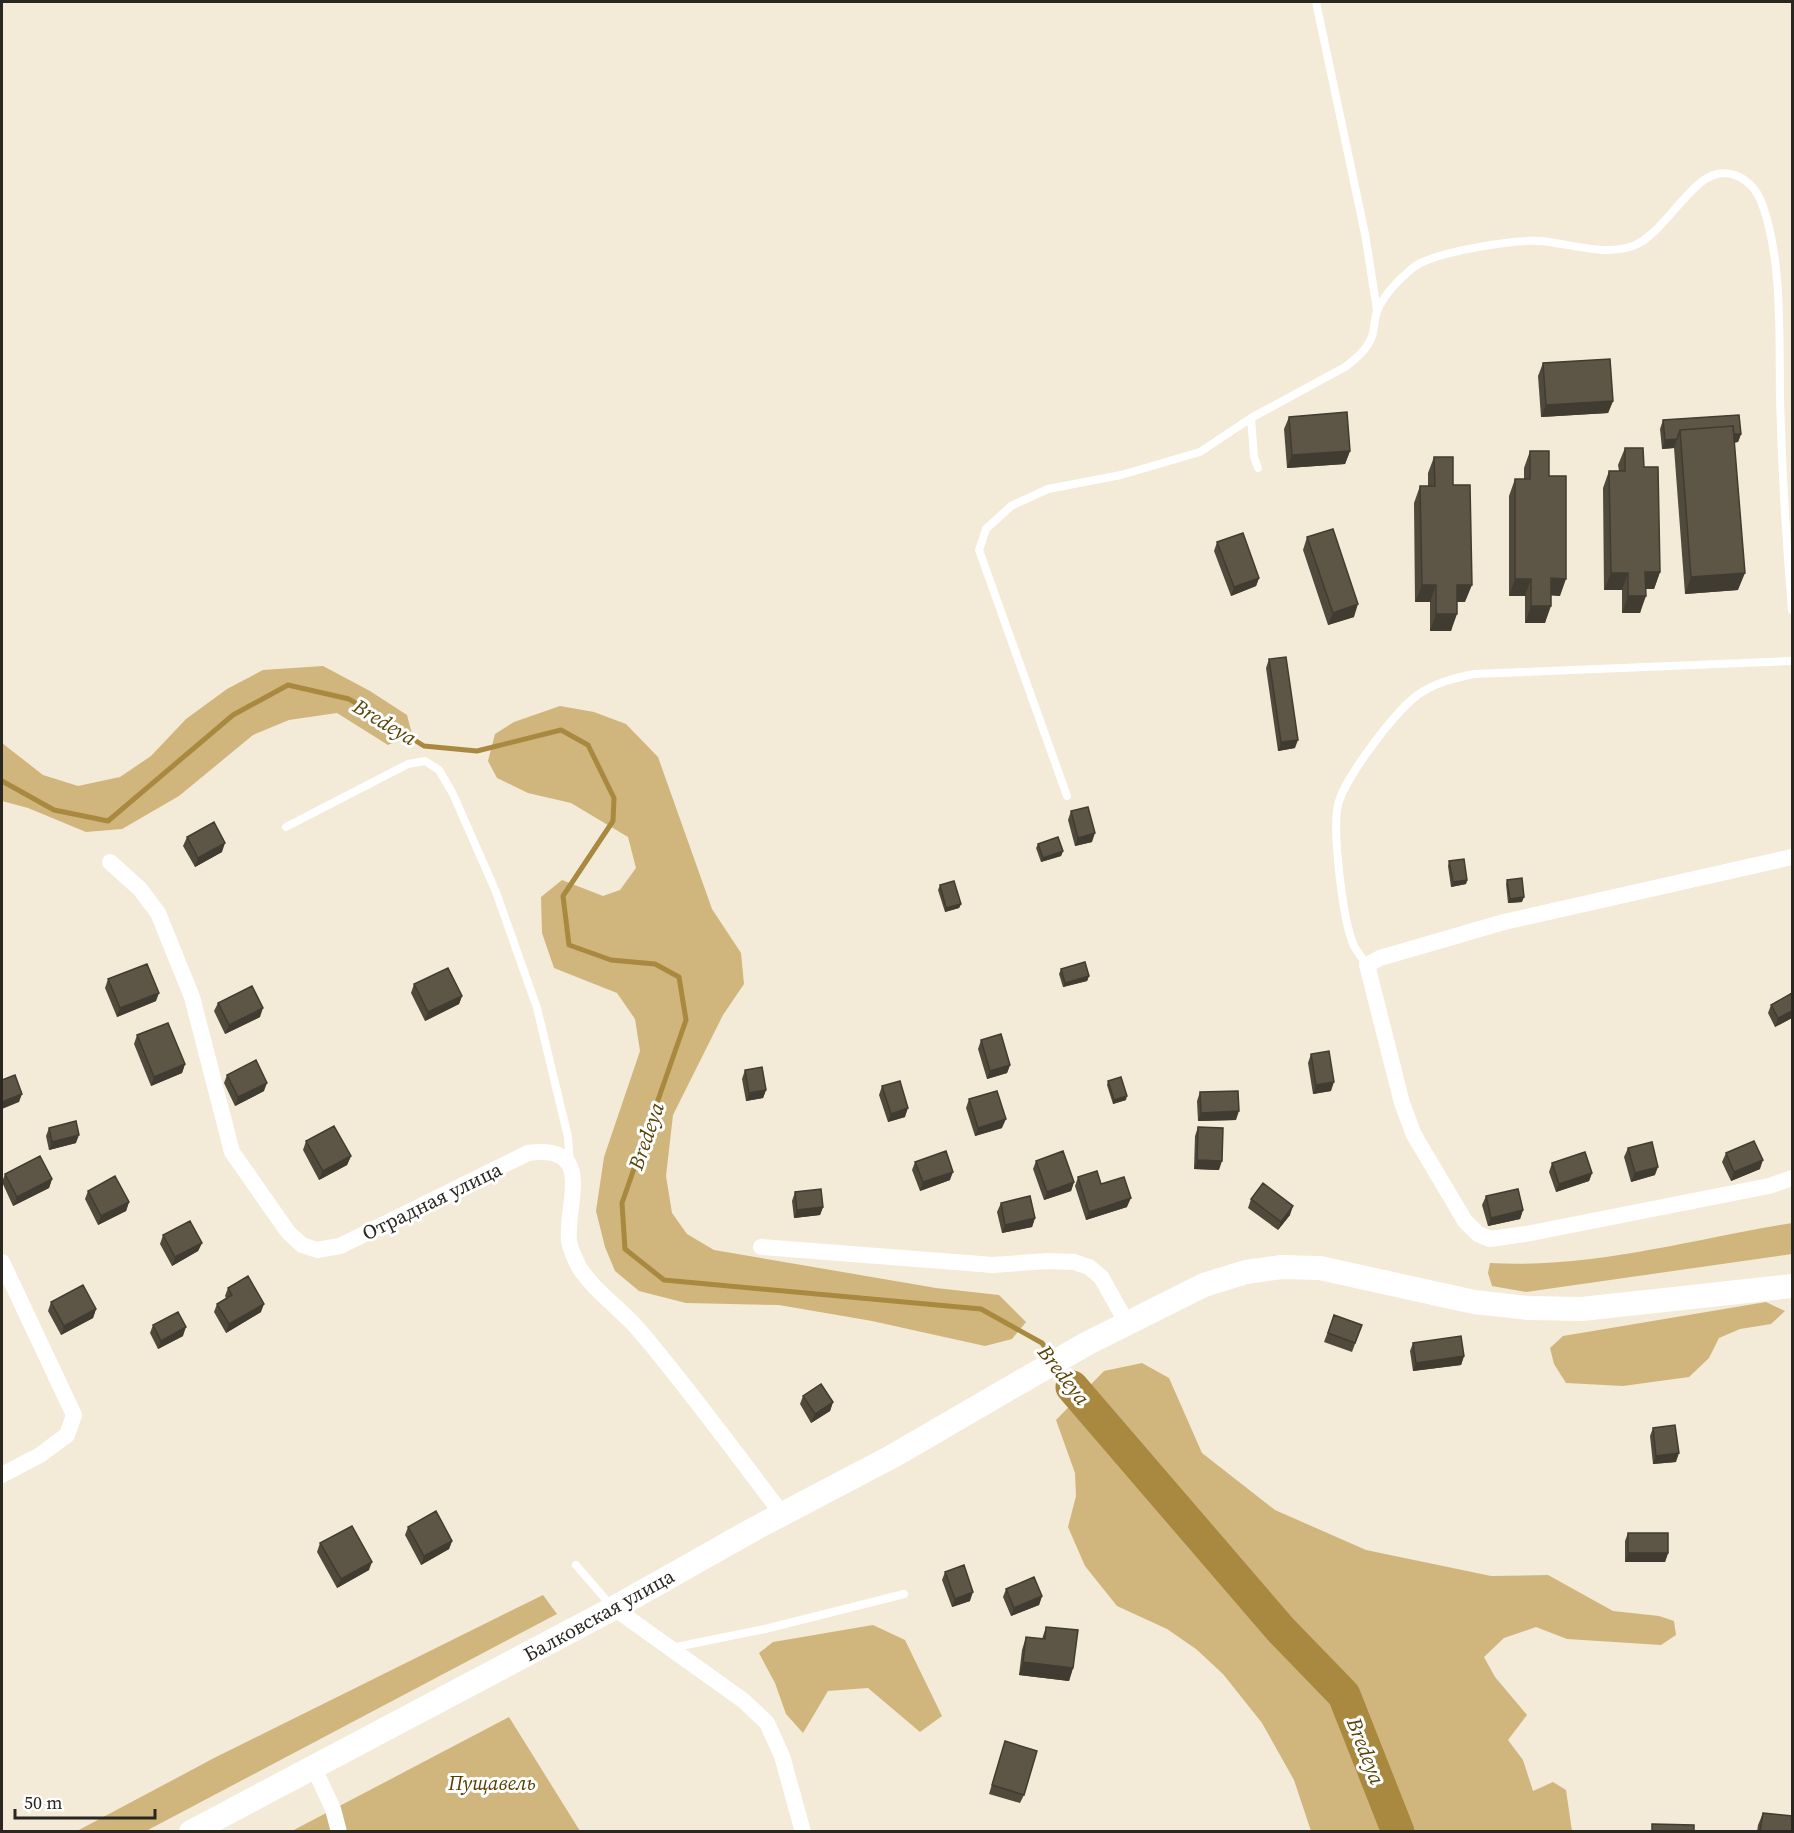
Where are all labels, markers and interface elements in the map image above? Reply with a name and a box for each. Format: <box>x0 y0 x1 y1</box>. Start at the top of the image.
water label: Bredeya <box>347 691 422 752</box>
water label: Bredeya <box>621 1098 671 1174</box>
street label: Отрадная улица <box>357 1155 507 1247</box>
water label: Bredeya <box>1031 1338 1097 1411</box>
street label: Балковская улица <box>519 1562 680 1668</box>
water label: Bredeya <box>1340 1713 1392 1789</box>
park label: Пущавель <box>447 1769 536 1797</box>
scale bar <box>15 1782 154 1820</box>
text: 50 m <box>24 1790 62 1815</box>

